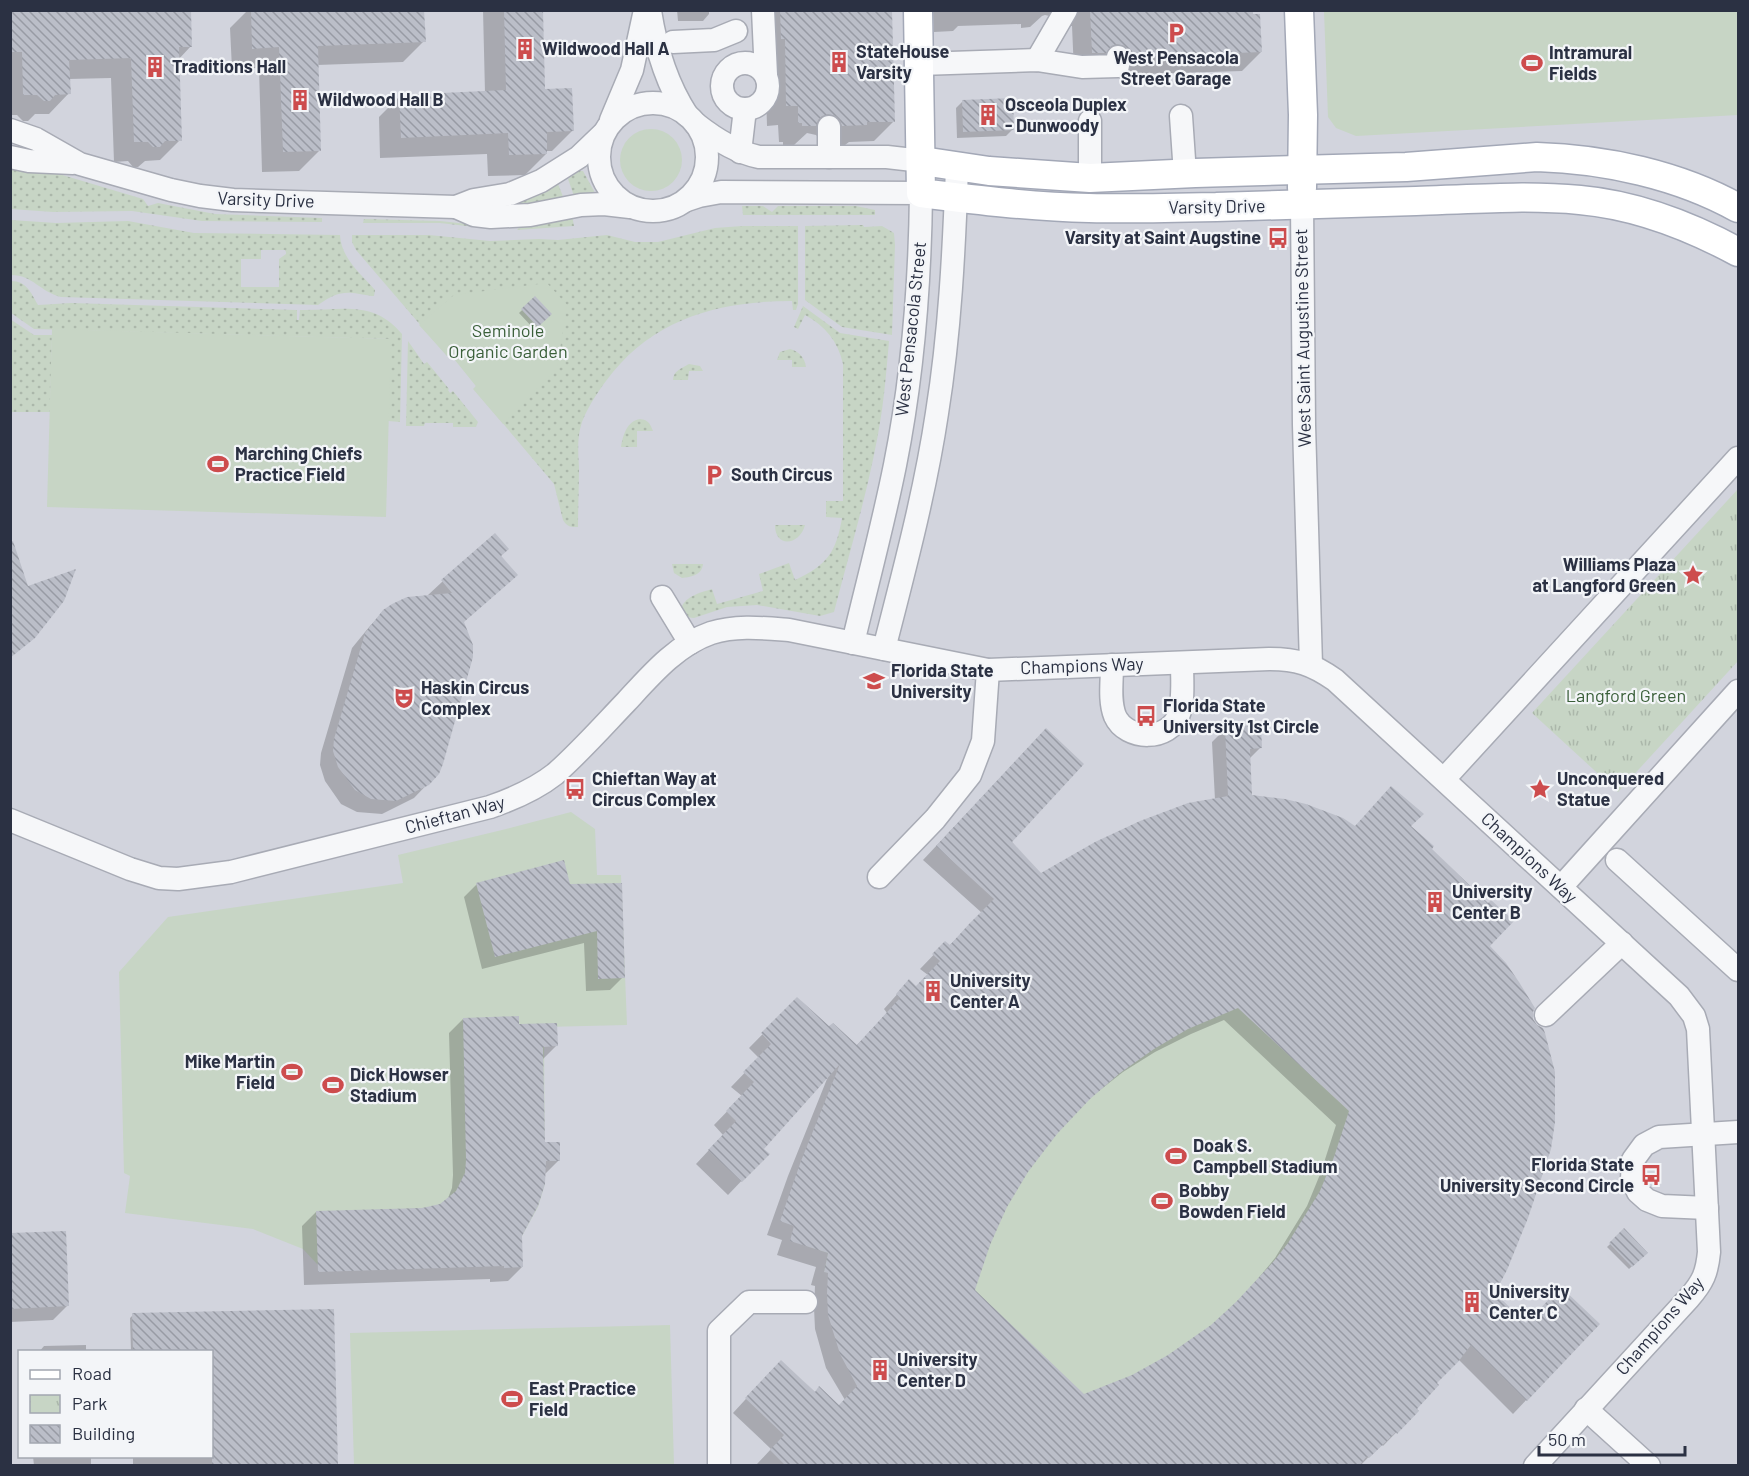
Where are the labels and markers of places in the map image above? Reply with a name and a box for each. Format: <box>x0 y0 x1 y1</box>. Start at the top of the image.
parking icon: West Pensacola Street Garage <box>1164 21 1188 45</box>
building icon: Wildwood Hall A <box>513 37 537 61</box>
place label: Wildwood Hall A <box>542 37 670 59</box>
place label: StateHouse Varsity <box>856 40 950 83</box>
place label: Intramural Fields <box>1549 41 1632 84</box>
place label: West Pensacola Street Garage <box>1113 46 1239 89</box>
building icon: StateHouse Varsity <box>827 50 851 74</box>
sports icon: Intramural Fields <box>1520 51 1544 75</box>
building icon: Traditions Hall <box>143 55 167 79</box>
place label: Traditions Hall <box>172 55 286 77</box>
building icon: Wildwood Hall B <box>288 88 312 112</box>
place label: Wildwood Hall B <box>317 88 444 110</box>
place label: Osceola Duplex - Dunwoody <box>1005 93 1127 136</box>
building icon: Osceola Duplex - Dunwoody <box>976 103 1000 127</box>
place label: Varsity at Saint Augstine <box>1065 226 1261 248</box>
bus stop icon: Varsity at Saint Augstine <box>1266 226 1290 250</box>
place label: Marching Chiefs Practice Field <box>235 442 362 485</box>
sports icon: Marching Chiefs Practice Field <box>206 452 230 476</box>
parking icon: South Circus <box>702 463 726 487</box>
place label: South Circus <box>731 463 833 485</box>
place label: Williams Plaza at Langford Green <box>1533 553 1676 596</box>
place icon: Williams Plaza at Langford Green <box>1681 563 1705 587</box>
place label: Florida State University <box>891 659 994 702</box>
school or university icon: Florida State University <box>862 669 886 693</box>
place label: Haskin Circus Complex <box>421 676 529 719</box>
theatre icon: Haskin Circus Complex <box>392 686 416 710</box>
place label: Florida State University 1st Circle <box>1163 694 1319 737</box>
bus stop icon: Florida State University 1st Circle <box>1134 704 1158 728</box>
place label: Chieftan Way at Circus Complex <box>592 767 717 810</box>
place label: Unconquered Statue <box>1557 767 1664 810</box>
bus stop icon: Chieftan Way at Circus Complex <box>563 777 587 801</box>
place icon: Unconquered Statue <box>1528 777 1552 801</box>
place label: University Center B <box>1452 880 1533 923</box>
building icon: University Center B <box>1423 890 1447 914</box>
place label: University Center A <box>950 969 1031 1012</box>
building icon: University Center A <box>921 979 945 1003</box>
place label: Mike Martin Field <box>185 1050 275 1093</box>
sports icon: Mike Martin Field <box>280 1060 304 1084</box>
place label: Dick Howser Stadium <box>350 1063 449 1106</box>
sports icon: Dick Howser Stadium <box>321 1073 345 1097</box>
place label: Doak S. Campbell Stadium <box>1193 1134 1338 1177</box>
sports icon: Doak S. Campbell Stadium <box>1164 1144 1188 1168</box>
place label: Florida State University Second Circle <box>1440 1153 1634 1196</box>
bus stop icon: Florida State University Second Circle <box>1639 1163 1663 1187</box>
place label: Bobby Bowden Field <box>1179 1179 1286 1222</box>
sports icon: Bobby Bowden Field <box>1150 1189 1174 1213</box>
place label: University Center C <box>1489 1280 1570 1323</box>
building icon: University Center C <box>1460 1290 1484 1314</box>
place label: University Center D <box>897 1348 978 1391</box>
building icon: University Center D <box>868 1358 892 1382</box>
place label: East Practice Field <box>529 1377 636 1420</box>
sports icon: East Practice Field <box>500 1387 524 1411</box>

